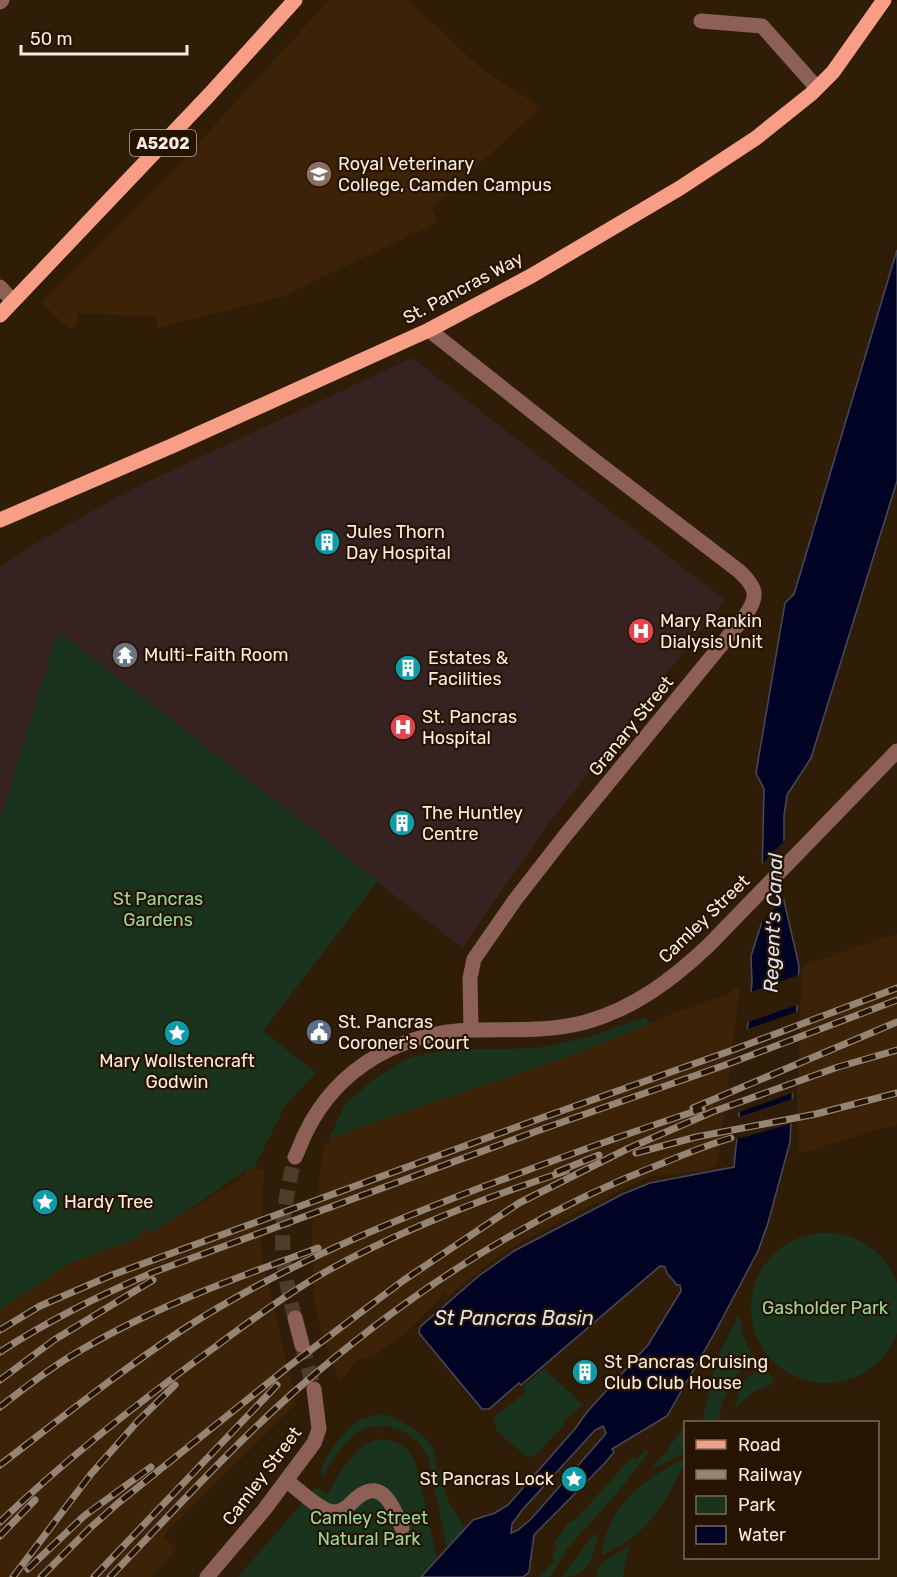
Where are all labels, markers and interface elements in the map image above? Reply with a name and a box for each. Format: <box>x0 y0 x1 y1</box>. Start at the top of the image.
scale bar <box>21 18 188 56</box>
text: 50 m <box>30 28 73 50</box>
road number: A5202 <box>130 130 196 156</box>
place label: Royal Veterinary College, Camden Campus <box>338 153 552 196</box>
school or university icon: Royal Veterinary College, Camden Campus <box>304 159 334 189</box>
street label: St. Pancras Way <box>399 247 527 329</box>
place label: Jules Thorn Day Hospital <box>346 521 451 564</box>
building icon: Jules Thorn Day Hospital <box>312 527 342 557</box>
place label: Mary Rankin Dialysis Unit <box>660 610 763 653</box>
hospital icon: Mary Rankin Dialysis Unit <box>626 616 656 646</box>
temple icon: Multi-Faith Room <box>110 640 140 670</box>
place label: Multi-Faith Room <box>144 644 289 666</box>
place label: Estates & Facilities <box>428 647 509 690</box>
building icon: Estates & Facilities <box>393 653 423 683</box>
street label: Granary Street <box>584 671 678 781</box>
place label: St. Pancras Hospital <box>422 706 517 749</box>
hospital icon: St. Pancras Hospital <box>388 712 418 742</box>
place label: The Huntley Centre <box>422 802 523 845</box>
building icon: The Huntley Centre <box>387 808 417 838</box>
water label: Regent's Canal <box>759 852 787 993</box>
street label: Camley Street <box>654 870 754 968</box>
park label: St Pancras Gardens <box>113 888 203 931</box>
place label: St. Pancras Coroner's Court <box>338 1011 469 1054</box>
public building icon: St. Pancras Coroner's Court <box>304 1017 334 1047</box>
place icon: Mary Wollstencraft Godwin <box>162 1018 192 1048</box>
place label: Mary Wollstencraft Godwin <box>99 1050 255 1093</box>
place icon: Hardy Tree <box>30 1187 60 1217</box>
place label: Hardy Tree <box>64 1191 153 1213</box>
park label: Gasholder Park <box>762 1297 889 1319</box>
water label: St Pancras Basin <box>434 1306 594 1330</box>
place label: St Pancras Cruising Club Club House <box>604 1351 768 1394</box>
building icon: St Pancras Cruising Club Club House <box>570 1357 600 1387</box>
legend <box>684 1421 879 1559</box>
street label: Camley Street <box>218 1422 306 1530</box>
text: Road <box>738 1434 781 1456</box>
place icon: St Pancras Lock <box>559 1464 589 1494</box>
text: Railway <box>738 1464 802 1486</box>
place label: St Pancras Lock <box>419 1468 555 1490</box>
text: Park <box>738 1494 776 1516</box>
park label: Camley Street Natural Park <box>310 1507 428 1550</box>
text: Water <box>738 1524 786 1546</box>

